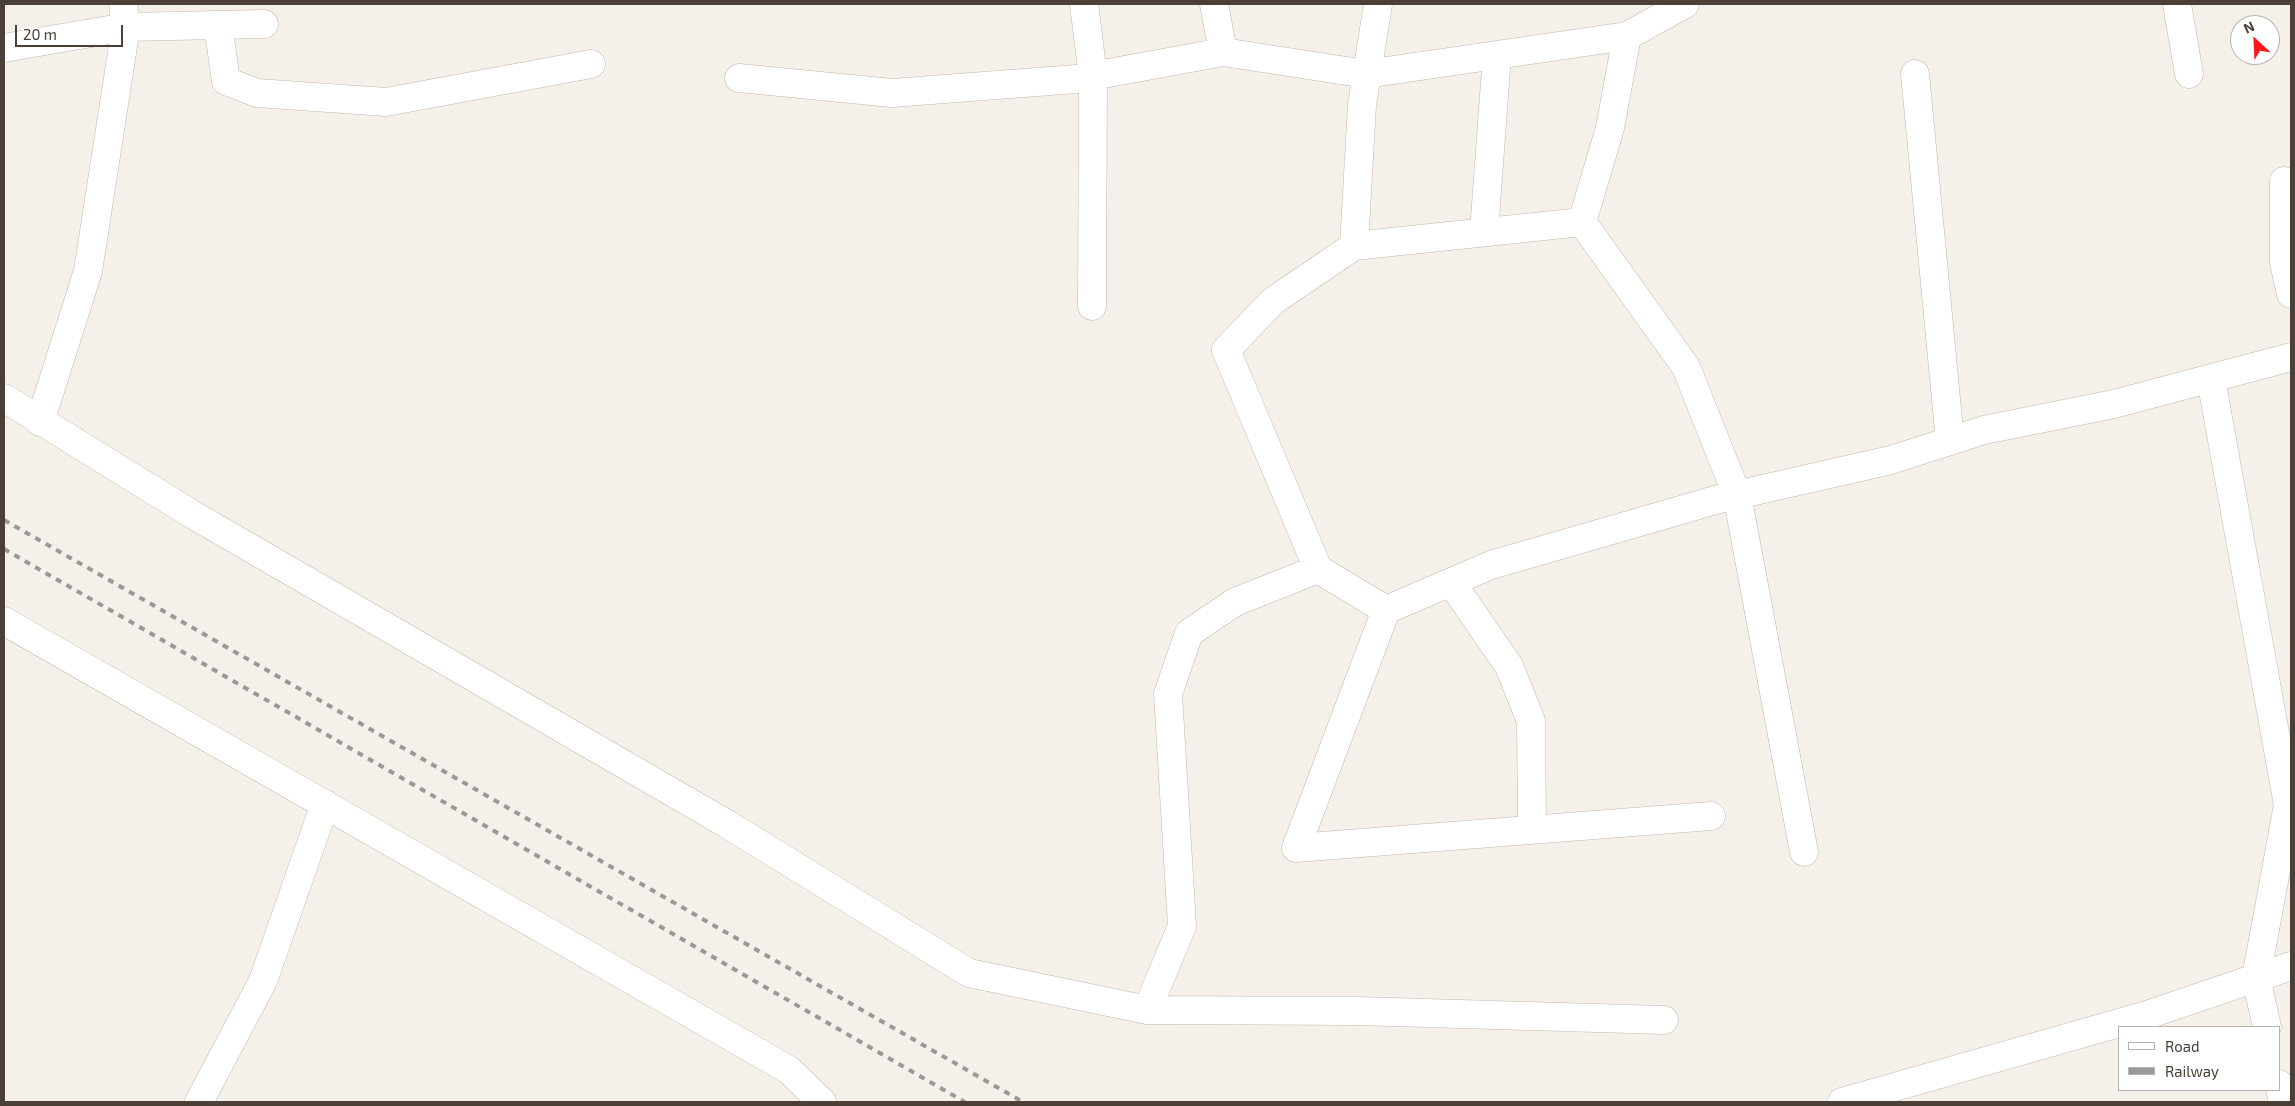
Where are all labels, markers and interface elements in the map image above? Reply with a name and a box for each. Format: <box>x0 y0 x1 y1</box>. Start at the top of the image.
scale bar <box>18 15 125 47</box>
north arrow <box>2230 15 2280 65</box>
text: N <box>2241 17 2257 37</box>
text: 20 m <box>23 25 57 43</box>
legend <box>2118 1026 2280 1091</box>
text: Road <box>2165 1037 2200 1055</box>
text: Railway <box>2165 1062 2219 1080</box>

